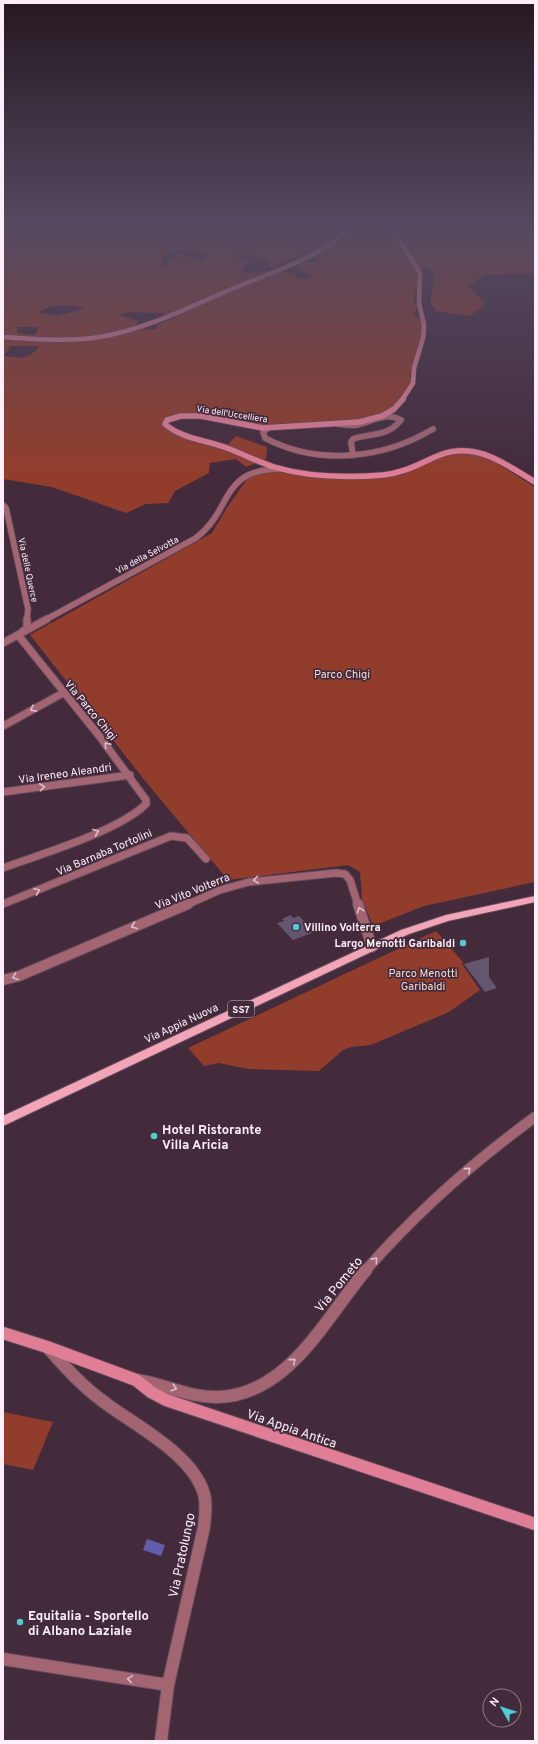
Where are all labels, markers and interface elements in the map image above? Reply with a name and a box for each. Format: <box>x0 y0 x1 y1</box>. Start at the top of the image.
street label: Via dell'Uccelliera <box>196 403 268 426</box>
street label: Via della Selvotta <box>114 534 181 577</box>
street label: Via delle Querce <box>15 537 40 604</box>
park label: Parco Chigi <box>314 668 370 682</box>
street label: Via Parco Chigi <box>61 678 120 744</box>
one-way arrow <box>30 705 37 712</box>
one-way arrow <box>105 743 112 750</box>
street label: Via Ireneo Aleandri <box>18 761 113 787</box>
one-way arrow <box>39 783 45 792</box>
street label: Via Barnaba Tortolini <box>54 826 154 879</box>
one-way arrow <box>93 828 100 836</box>
street label: Via Vito Volterra <box>153 870 232 913</box>
one-way arrow <box>253 875 259 884</box>
one-way arrow <box>34 887 41 895</box>
one-way arrow <box>356 907 365 914</box>
one-way arrow <box>131 921 139 929</box>
place label: Villino Volterra <box>304 921 381 935</box>
marker: Villino Volterra <box>291 922 301 932</box>
place label: Largo Menotti Garibaldi <box>334 937 455 951</box>
marker: Largo Menotti Garibaldi <box>458 938 468 948</box>
park label: Parco Menotti Garibaldi <box>389 967 457 994</box>
one-way arrow <box>11 973 18 981</box>
street label: Via Appia Nuova <box>142 1001 221 1047</box>
road number: SS7 <box>228 1001 254 1017</box>
place label: Hotel Ristorante Villa Aricia <box>162 1123 261 1154</box>
marker: Hotel Ristorante Villa Aricia <box>149 1131 159 1141</box>
one-way arrow <box>463 1167 470 1174</box>
street label: Via Pometo <box>312 1254 367 1316</box>
one-way arrow <box>370 1258 377 1265</box>
one-way arrow <box>289 1359 296 1366</box>
one-way arrow <box>171 1383 178 1392</box>
street label: Via Appia Antica <box>244 1407 339 1453</box>
street label: Via Pratolungo <box>166 1512 200 1599</box>
place label: Equitalia - Sportello di Albano Laziale <box>28 1609 149 1640</box>
marker: Equitalia - Sportello di Albano Laziale <box>15 1617 25 1627</box>
one-way arrow <box>127 1675 133 1684</box>
north arrow <box>482 1688 522 1728</box>
text: N <box>487 1695 503 1710</box>

